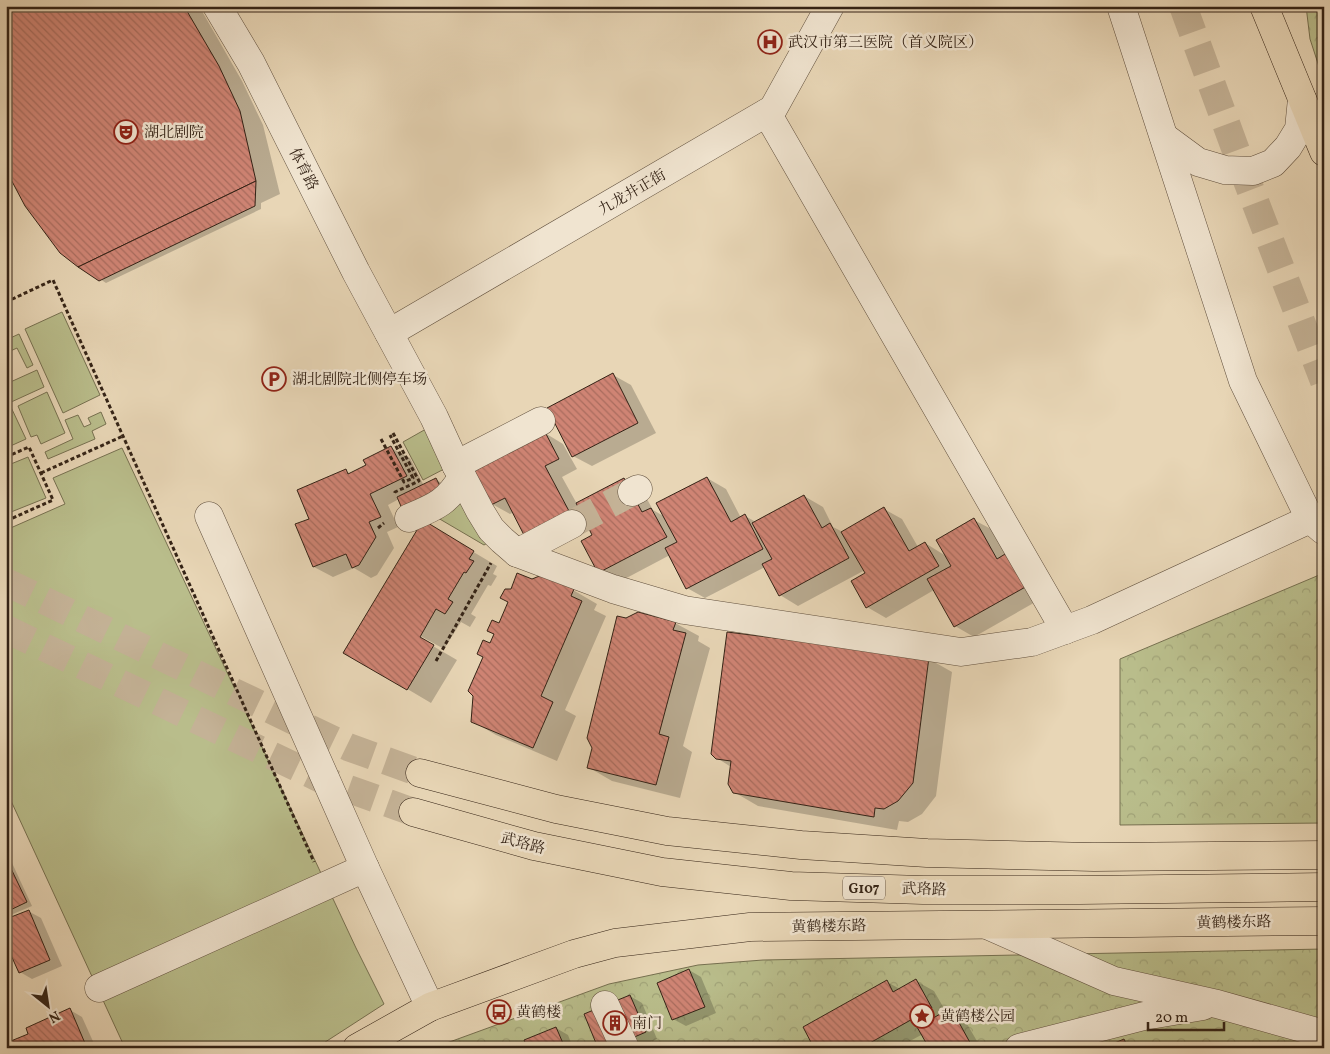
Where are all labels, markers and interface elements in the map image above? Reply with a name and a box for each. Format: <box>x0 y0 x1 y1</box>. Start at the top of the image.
hospital icon: 武汉市第三医院（首义院区） <box>757 29 783 55</box>
place label: 武汉市第三医院（首义院区） <box>788 33 983 54</box>
theatre icon: 湖北剧院 <box>113 119 139 145</box>
place label: 湖北剧院 <box>144 123 204 144</box>
street label: 体育路 <box>283 145 322 195</box>
street label: 九龙井正街 <box>595 165 670 221</box>
parking icon: 湖北剧院北侧停车场 <box>261 366 287 392</box>
place label: 湖北剧院北侧停车场 <box>292 370 427 391</box>
street label: 武珞路 <box>498 828 547 860</box>
road number: G107 <box>843 876 885 900</box>
street label: 武珞路 <box>901 880 947 901</box>
street label: 黄鹤楼东路 <box>1196 912 1272 935</box>
street label: 黄鹤楼东路 <box>791 916 867 939</box>
north arrow <box>22 982 72 1032</box>
bus stop icon: 黄鹤楼 <box>486 999 512 1025</box>
scale bar <box>1148 999 1224 1031</box>
place label: 黄鹤楼 <box>516 1003 561 1024</box>
place icon: 黄鹤楼公园 <box>909 1003 935 1029</box>
text: N <box>45 1005 63 1027</box>
place label: 黄鹤楼公园 <box>940 1007 1015 1028</box>
text: 20 m <box>1155 1008 1188 1029</box>
building icon: 南门 <box>602 1010 628 1036</box>
place label: 南门 <box>632 1014 662 1035</box>

